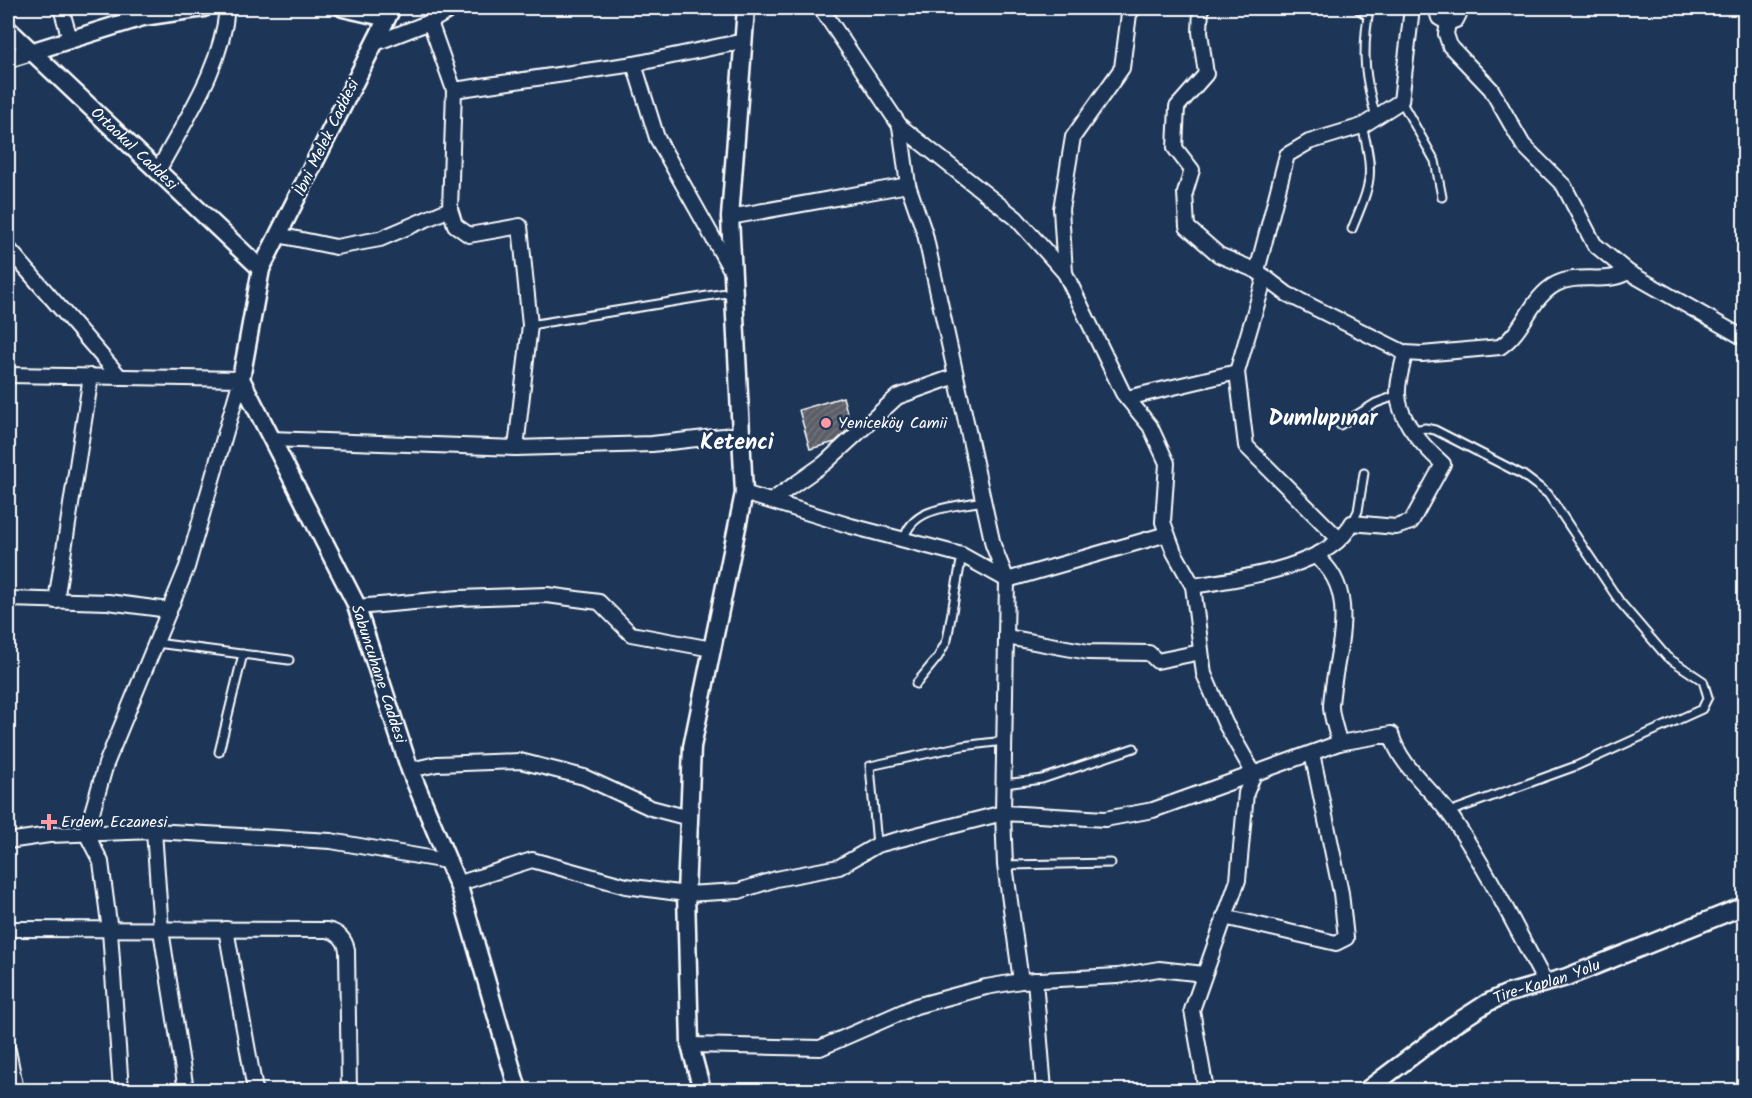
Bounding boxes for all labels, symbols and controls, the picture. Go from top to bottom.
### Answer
street label: İbni Melek Caddesi [288,74,367,201]
street label: Ortaokul Caddesi [85,101,185,197]
district label: Dumlupınar [1269,402,1378,437]
place label: Yeniceköy Camii [838,411,948,436]
marker: Yeniceköy Camii [819,416,833,430]
district label: Ketenci [700,426,775,461]
street label: Sabuncuhane Caddesi [344,601,413,748]
place label: Erdem Eczanesi [61,810,169,835]
marker: Erdem Eczanesi [42,815,56,829]
street label: Tire-Kaplan Yolu [1489,952,1604,1011]

